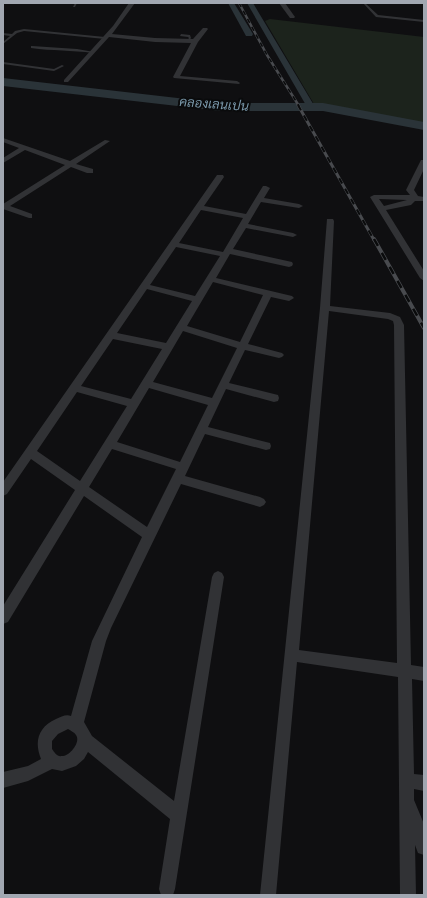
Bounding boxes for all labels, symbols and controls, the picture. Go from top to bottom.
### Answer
water label: คลองเลนเปน [179,93,250,115]

